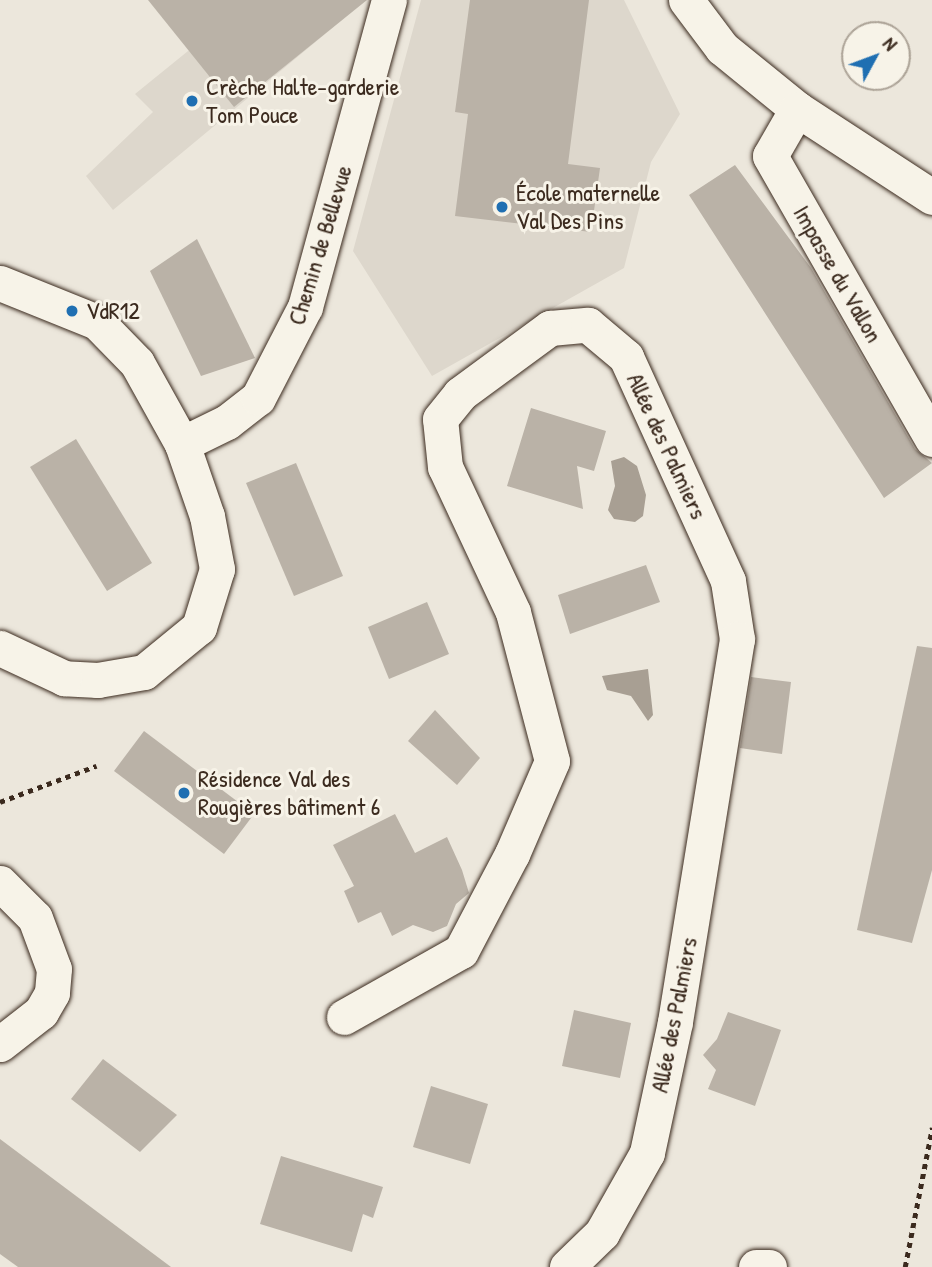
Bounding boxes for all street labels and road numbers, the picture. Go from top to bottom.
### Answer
street label: Chemin de Bellevue [282,162,358,328]
street label: Impasse du Vallon [787,200,889,348]
street label: Allée des Palmiers [621,369,713,523]
street label: Allée des Palmiers [645,935,703,1095]

